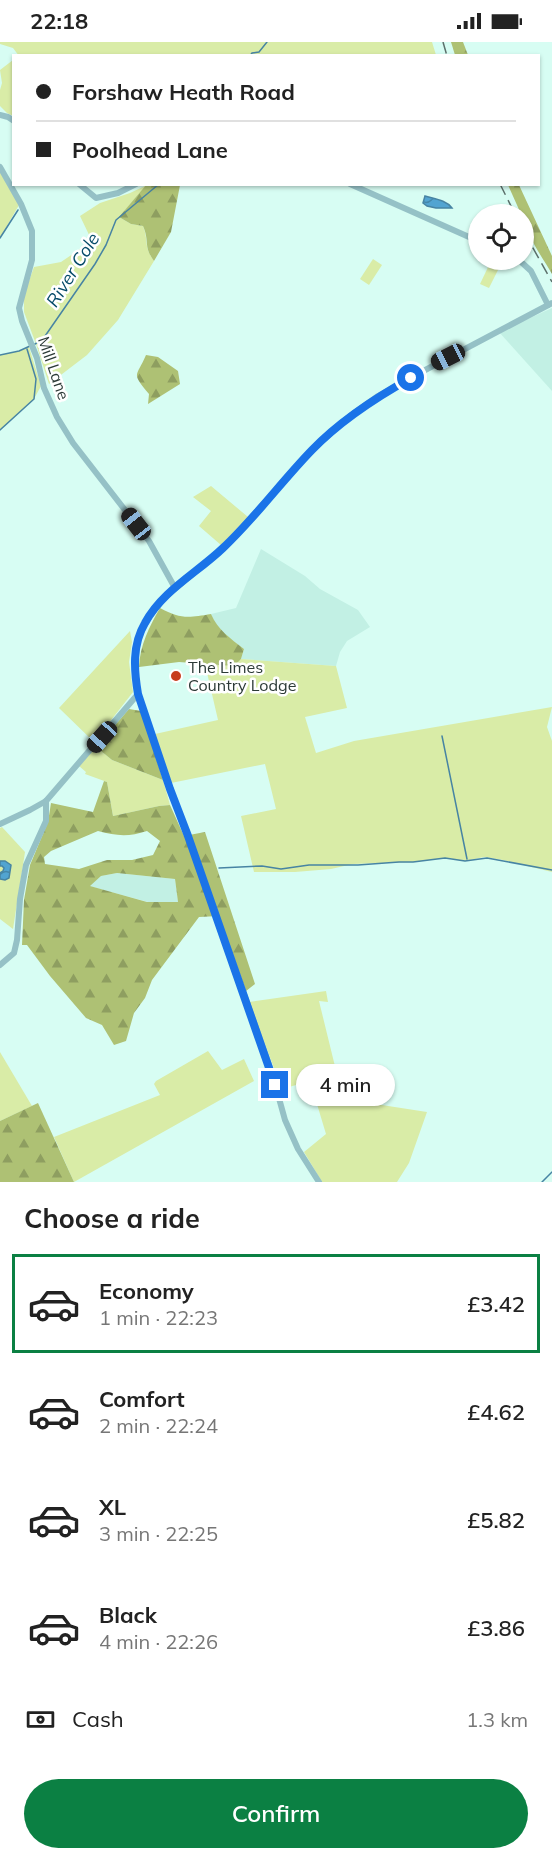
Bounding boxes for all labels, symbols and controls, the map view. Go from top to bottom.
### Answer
text: 22:18 [30,7,88,35]
text: Forshaw Heath Road [72,78,295,106]
text: Poolhead Lane [72,136,228,164]
map controls [468,204,534,270]
button: locate [468,204,534,270]
water label: River Cole [41,228,104,311]
street label: Mill Lane [34,334,74,402]
car [428,341,468,373]
route start [397,364,424,391]
car [118,504,154,544]
place label: The Limes Country Lodge [188,657,296,695]
marker: The Limes Country Lodge [169,669,183,683]
car [83,718,121,756]
callout: 4 min [296,1064,395,1106]
route end [261,1071,288,1098]
text: 4 min [320,1072,371,1097]
text: Choose a ride [24,1201,200,1235]
icon: car [27,1277,81,1331]
text: Economy [99,1277,194,1305]
text: £3.42 [467,1290,525,1318]
text: 1 min · 22:23 [99,1305,218,1330]
icon: car [27,1385,81,1439]
text: Comfort [99,1385,185,1413]
text: £4.62 [467,1398,525,1426]
text: 2 min · 22:24 [99,1413,218,1438]
icon: car [27,1493,81,1547]
text: XL [99,1493,126,1521]
text: £5.82 [467,1506,525,1534]
text: 3 min · 22:25 [99,1521,218,1546]
icon: car [27,1601,81,1655]
text: Black [99,1601,157,1629]
text: £3.86 [467,1614,525,1642]
text: 4 min · 22:26 [99,1629,218,1654]
icon: cash [24,1703,57,1736]
text: Cash [72,1705,124,1733]
text: 1.3 km [466,1707,528,1732]
button: Confirm [24,1779,528,1848]

